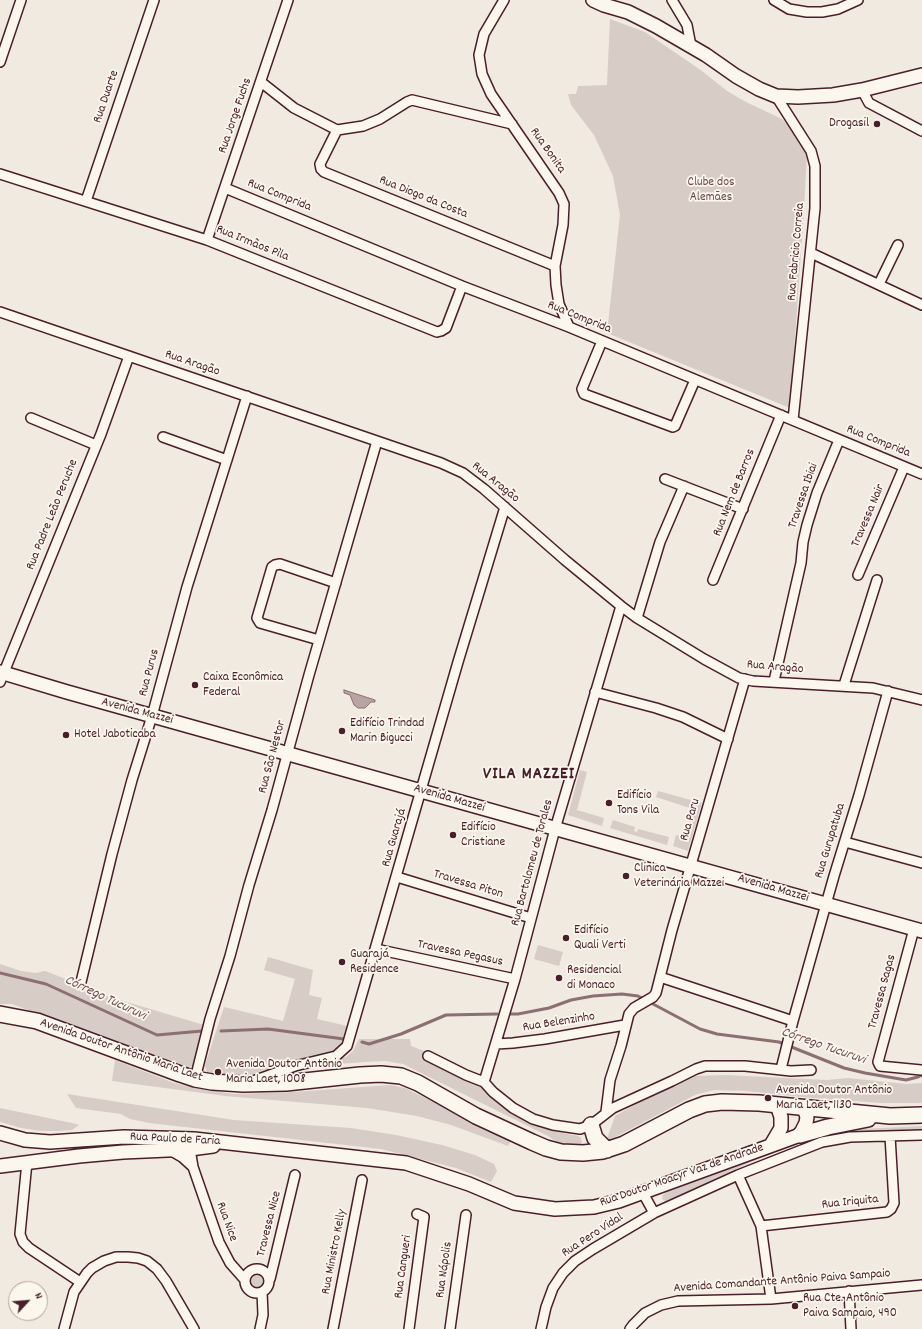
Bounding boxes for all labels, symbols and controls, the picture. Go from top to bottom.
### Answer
street label: Rua Duarte [91,69,123,125]
street label: Rua Jorge Fuchs [216,76,256,156]
place label: Drogasil [829,116,869,132]
marker: Drogasil [872,119,882,129]
street label: Rua Bonita [526,125,568,177]
street label: Rua Diogo da Costa [376,173,470,223]
park label: Clube dos Alemães [688,175,734,206]
street label: Rua Comprida [245,176,313,216]
street label: Rua Fabricio Correia [785,202,809,302]
street label: Rua Irmãos Pìla [213,222,291,266]
street label: Rua Comprida [545,298,613,338]
street label: Rua Aragão [163,347,221,381]
street label: Rua Comprida [844,422,912,462]
street label: Rua Nem de Barros [710,447,760,539]
street label: Rua Padre Leão Peruche [24,457,82,573]
street label: Rua Aragão [468,459,522,507]
street label: Travessa Ibiai [786,461,822,531]
street label: Travessa Nair [849,482,889,550]
street label: Rua Purus [136,648,164,698]
street label: Rua Aragão [746,658,804,678]
place label: Caixa Econômica Federal [203,670,283,701]
marker: Caixa Econômica Federal [190,680,200,690]
street label: Avenida Mazzei [99,695,175,729]
place label: Edifício Trindad Marin Bigucci [350,716,424,747]
street label: Rua São Nestor [256,719,290,795]
marker: Edifício Trindad Marin Bigucci [337,726,347,736]
place label: Hotel Jaboticaba [74,727,155,743]
marker: Hotel Jaboticaba [61,730,71,740]
district label: VILA MAZZEI [483,766,575,786]
street label: Avenida Mazzei [412,781,486,817]
place label: Edifício Tons Vila [617,788,659,819]
street label: Rua Paru [678,797,704,843]
street label: Rua Bartolomeu de Torales [509,798,557,928]
marker: Edifício Tons Vila [604,798,614,808]
street label: Rua Gurupatuba [812,802,850,880]
street label: Rua Guarajá [379,807,411,869]
place label: Edifício Cristiane [461,820,505,851]
marker: Edifício Cristiane [448,830,458,840]
place label: Clinica Veterinária Mazzei [634,861,724,892]
street label: Travessa Piton [431,867,505,903]
marker: Clinica Veterinária Mazzei [621,871,631,881]
street label: Avenida Mazzei [736,871,810,907]
place label: Edifício Quali Verti [574,923,626,954]
marker: Edifício Quali Verti [561,933,571,943]
street label: Travessa Pegasus [416,937,504,971]
place label: Guarajá Residence [350,947,399,978]
street label: Travessa Sagas [866,953,900,1031]
marker: Guarajá Residence [337,957,347,967]
place label: Residencial di Monaco [567,963,622,994]
water label: Córrego Tucuruvi [61,973,149,1025]
marker: Residencial di Monaco [554,973,564,983]
street label: Rua Belenzinho [522,1010,596,1036]
street label: Avenida Doutor Antônio Maria Laet [38,1016,204,1086]
water label: Córrego Tucuruvi [779,1025,867,1069]
place label: Avenida Doutor Antônio Maria Laet, 1008 [226,1057,342,1088]
marker: Avenida Doutor Antônio Maria Laet, 1008 [213,1067,223,1077]
place label: Avenida Doutor Antônio Maria Laet, 1130 [776,1083,892,1114]
marker: Avenida Doutor Antônio Maria Laet, 1130 [763,1093,773,1103]
street label: Rua Paulo de Faria [129,1130,221,1150]
street label: Rua Doutor Moacyr Vaz de Andrade [598,1141,766,1211]
street label: Travessa Nice [254,1190,286,1258]
street label: Rua Iriquita [821,1192,879,1214]
street label: Rua Nice [212,1200,240,1244]
street label: Rua Ministro Kelly [319,1208,351,1296]
street label: Rua Pero Vidal [559,1210,627,1262]
street label: Rua Cangueri [392,1234,416,1300]
street label: Rua Nápolis [433,1241,457,1299]
street label: Avenida Comandante Antônio Paiva Sampaio [673,1267,891,1297]
north arrow [8,1281,48,1321]
text: N [30,1290,46,1302]
place label: Rua Cte. Antônio Paiva Sampaio, 490 [803,1291,897,1322]
marker: Rua Cte. Antônio Paiva Sampaio, 490 [790,1301,800,1311]

